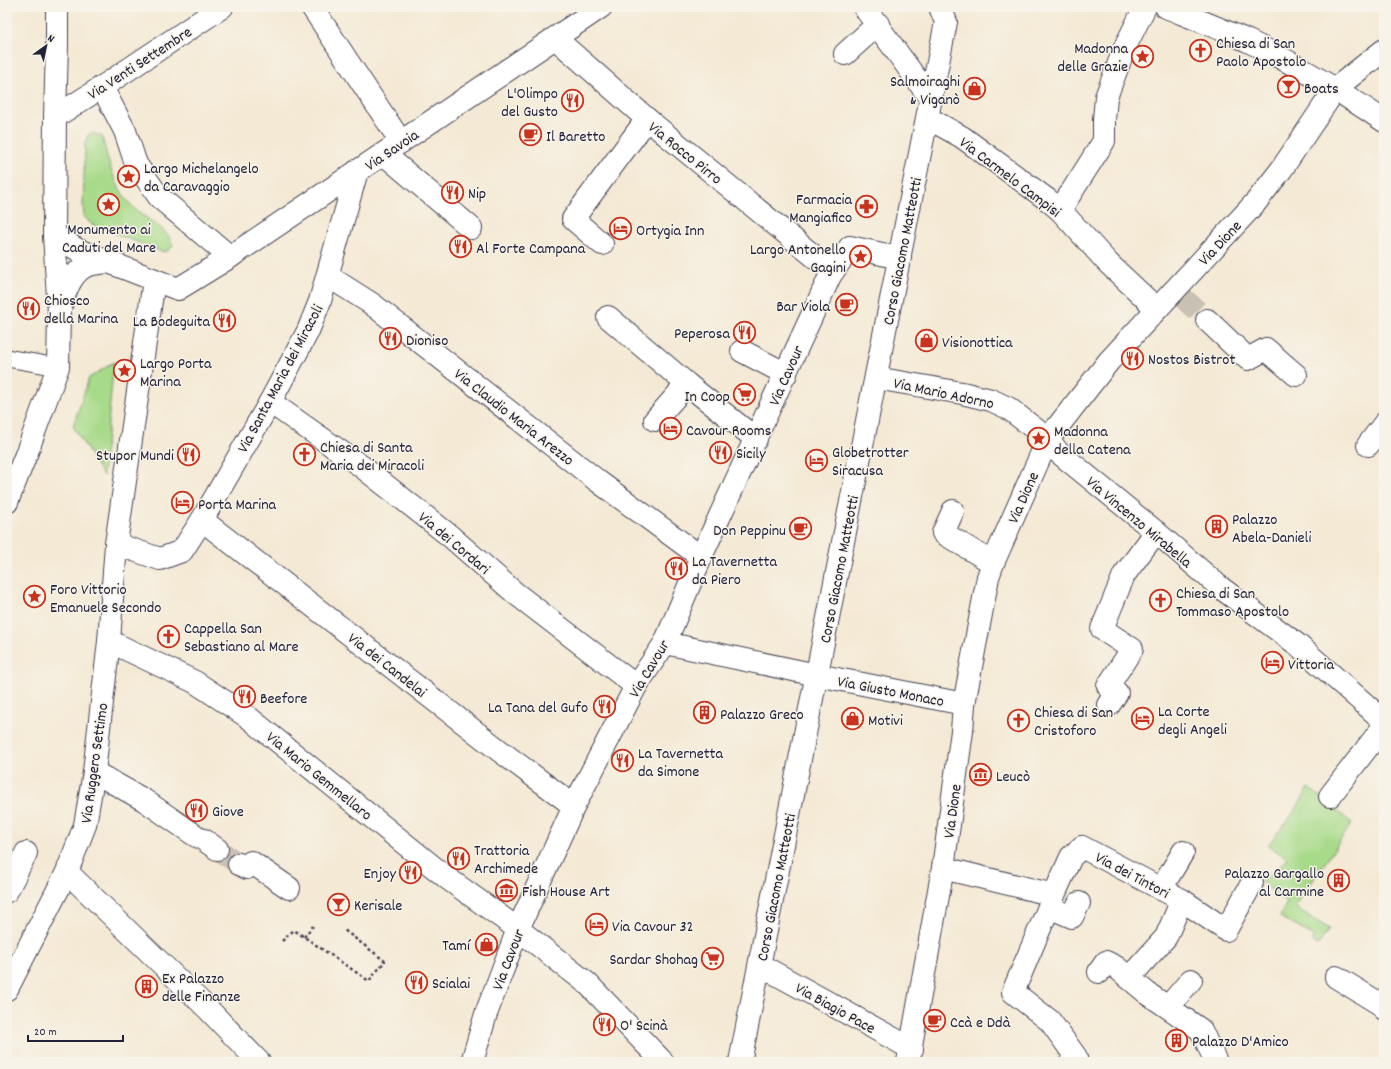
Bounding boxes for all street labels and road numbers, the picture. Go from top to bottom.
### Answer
street label: Via Venti Settembre [84,22,197,106]
street label: Via Rocco Pirro [642,117,726,191]
street label: Via Savoia [361,124,424,178]
street label: Via Carmelo Campisi [954,132,1065,224]
street label: Corso Giacomo Matteotti [878,176,929,327]
street label: Via Dione [1194,216,1248,271]
street label: Via Santa Maria dei Miracoli [232,301,330,457]
street label: Via Cavour [764,342,811,410]
street label: Via Claudio Maria Arezzo [448,364,578,472]
street label: Via Mario Adorno [891,373,996,416]
street label: Via Dione [1003,468,1046,528]
street label: Via Vincenzo Mirabella [1080,472,1197,575]
street label: Corso Giacomo Matteotti [815,494,866,645]
street label: Via dei Cordari [412,507,494,581]
street label: Via dei Candelai [342,628,431,704]
street label: Via Cavour [624,636,676,703]
street label: Via Giusto Monaco [835,671,946,714]
street label: Via Ruggero Settimo [76,702,115,825]
street label: Via Mario Gemmellaro [260,727,376,827]
street label: Via Dione [938,783,969,840]
street label: Corso Giacomo Matteotti [752,812,803,963]
street label: Via dei Tintori [1090,847,1173,906]
street label: Via Cavour [487,926,532,994]
street label: Via Biagio Pace [790,978,879,1041]

